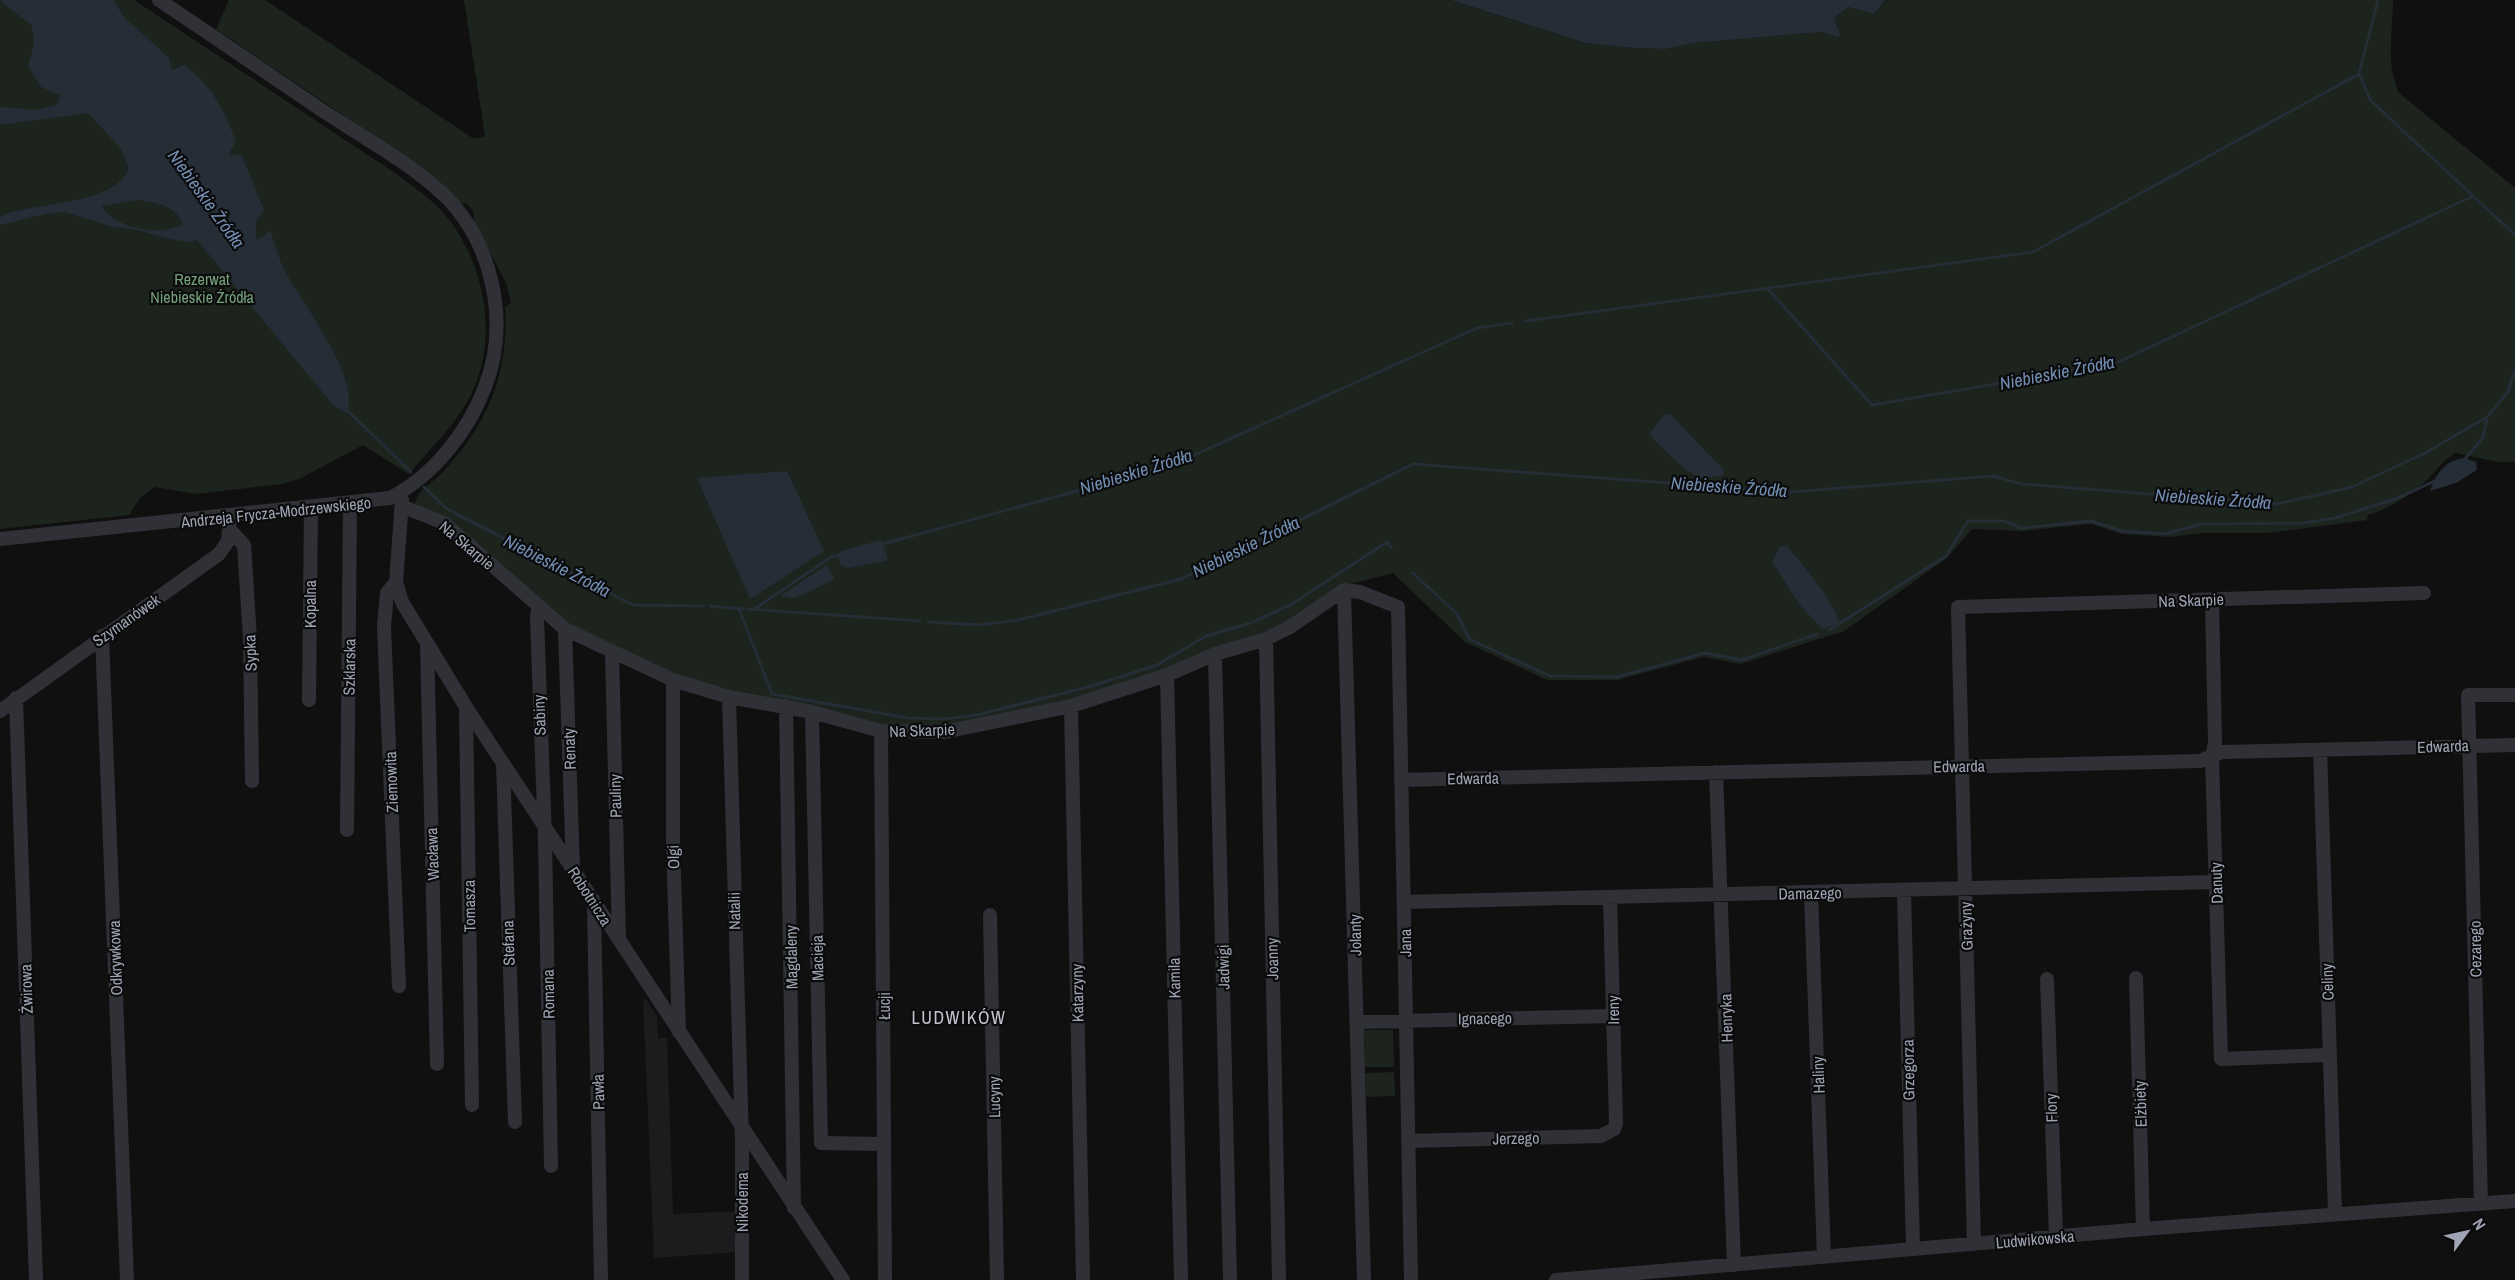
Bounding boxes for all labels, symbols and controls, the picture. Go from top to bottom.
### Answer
water label: Niebieskie Źródła [162,144,251,253]
park label: Rezerwat Niebieskie Źródła [150,268,254,308]
water label: Niebieskie Żródła [1997,349,2116,396]
water label: Niebieskie Żródła [1076,443,1195,501]
water label: Niebieskie Źródła [1670,470,1788,503]
water label: Niebieskie Źródła [2154,482,2272,515]
street label: Andrzeja Frycza-Modrzewskiego [179,491,372,533]
water label: Niebieskie Źródła [1188,510,1304,583]
street label: Na Skarpie [435,515,499,575]
water label: Niebieskie Źródła [500,528,615,603]
street label: Kopalna [299,579,321,628]
street label: Szymanówek [88,588,165,651]
street label: Na Skarpie [2158,588,2224,612]
street label: Sypka [238,634,262,672]
street label: Szklarska [338,638,361,696]
street label: Sabiny [527,694,551,736]
street label: Na Skarpie [889,718,955,742]
street label: Renaty [557,727,581,770]
street label: Edwarda [2417,734,2470,758]
street label: Ziemowita [379,750,403,813]
street label: Edwarda [1933,755,1986,777]
street label: Edwarda [1447,767,1500,789]
street label: Pauliny [604,773,626,818]
street label: Wacława [420,827,444,881]
street label: Olgi [662,845,684,869]
street label: Danuty [2204,861,2228,904]
street label: Robotnicza [563,862,618,930]
street label: Tomasza [458,879,480,932]
street label: Damazego [1778,881,1842,905]
street label: Natalii [723,892,745,930]
street label: Grażyny [1954,901,1978,951]
street label: Jolanty [1344,914,1366,956]
street label: Odkrywkowa [103,919,127,996]
street label: Stefana [496,919,520,966]
street label: Cezarego [2464,920,2486,978]
street label: Magdaleny [779,924,803,989]
street label: Jana [1394,928,1416,957]
street label: Macieja [806,934,828,981]
street label: Joanny [1261,937,1283,980]
street label: Jadwigi [1212,944,1234,990]
street label: Kamila [1163,957,1185,999]
street label: Żwirowa [14,963,38,1014]
street label: Katarzyny [1065,963,1089,1022]
street label: Celiny [2315,963,2339,1001]
street label: Romana [537,968,559,1019]
street label: Łucji [873,992,895,1020]
street label: Henryka [1714,993,1738,1043]
street label: Ireny [1602,995,1624,1025]
district label: LUDWIKÓW [912,1005,1006,1030]
street label: Ignacego [1458,1007,1512,1029]
street label: Grzegorza [1896,1038,1920,1101]
street label: Haliny [1806,1056,1830,1094]
street label: Pawła [587,1073,609,1110]
street label: Lucyny [983,1076,1005,1118]
street label: Elżbiety [2128,1080,2152,1128]
street label: Flory [2039,1093,2063,1123]
street label: Jerzego [1492,1127,1540,1149]
street label: Nikodema [731,1171,753,1232]
north arrow [2437,1202,2497,1262]
text: N [2468,1214,2491,1234]
street label: Ludwikowska [1995,1225,2076,1253]

